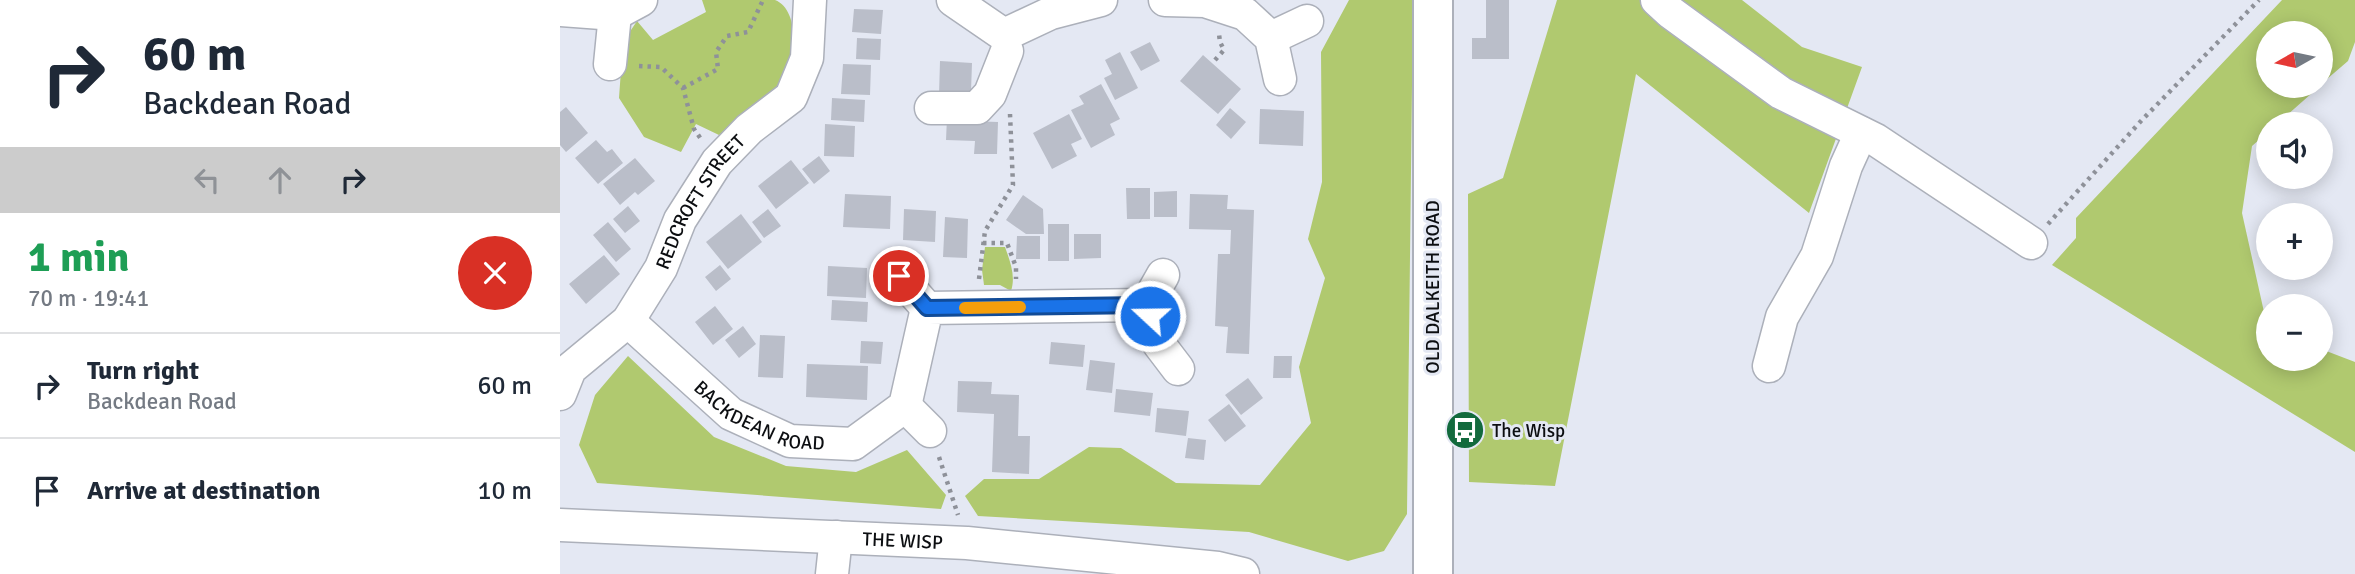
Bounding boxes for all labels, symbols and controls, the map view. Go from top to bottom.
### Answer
north arrow [2256,21,2333,98]
map controls [2256,21,2333,371]
text: 60 m [143,24,246,84]
icon: right [28,28,119,119]
text: Backdean Road [143,84,351,123]
button: sound [2256,112,2333,189]
street label: REDCROFT STREET [651,129,751,273]
icon: left [188,161,226,199]
icon: ahead [261,161,299,199]
icon: right [334,161,372,199]
street label: OLD DALKEITH ROAD [1421,200,1445,374]
button: + [2256,203,2333,280]
text: 1 min [28,232,129,283]
button: close [458,236,532,310]
pin [869,246,929,306]
icon: arrive [880,257,918,295]
position arrow [1113,279,1187,353]
text: 70 m · 19:41 [28,284,149,313]
button: − [2256,294,2333,371]
text: Turn right [87,355,199,387]
icon: right [28,367,66,405]
text: 60 m [477,370,532,402]
street label: BACKDEAN ROAD [689,376,825,456]
text: Backdean Road [87,387,237,416]
bus stop icon: The Wisp [1444,409,1486,451]
place label: The Wisp [1492,419,1565,443]
icon: arrive [28,472,66,510]
text: Arrive at destination [87,475,320,507]
text: 10 m [477,475,532,507]
street label: THE WISP [862,527,943,555]

